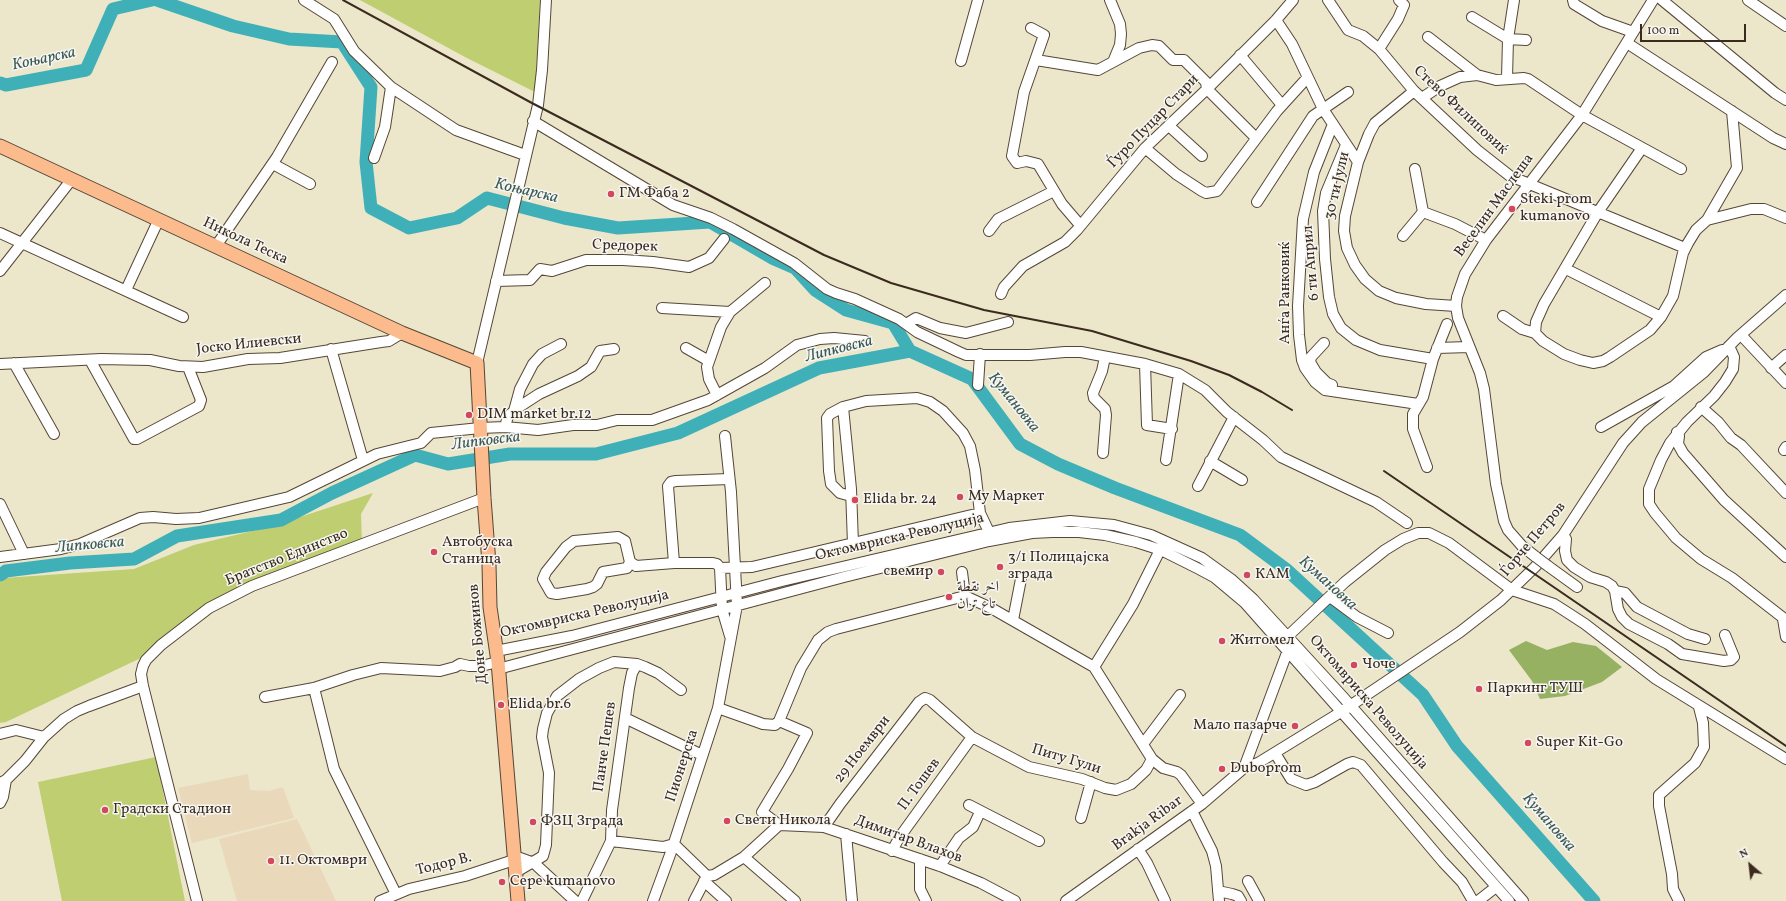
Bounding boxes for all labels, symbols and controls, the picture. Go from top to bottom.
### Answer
scale bar [1642,16,1748,42]
text: 100 m [1647,23,1679,39]
water label: Коњарска [10,44,78,76]
street label: Стево Филиповиќ [1409,63,1511,159]
street label: Ѓуро Пуцар Стари [1105,71,1203,173]
street label: 30 ти Јули [1321,150,1355,222]
street label: Веселин Маслеша [1452,151,1538,261]
water label: Коњарска [492,175,560,209]
place label: ГМ Фаба 2 [619,185,690,203]
marker: ГМ Фаба 2 [606,189,616,199]
place label: Steki prom kumanovo [1520,191,1592,226]
marker: Steki prom kumanovo [1507,204,1517,214]
street label: Никола Теска [200,214,290,270]
street label: 6 ти Април [1300,225,1324,301]
street label: Средорек [592,237,658,257]
street label: Анѓа Ранковиќ [1277,242,1295,344]
street label: Јоско Илиевски [196,331,302,359]
water label: Липковска [803,332,875,368]
water label: Кумановка [983,369,1043,437]
place label: DIM market br.12 [477,406,592,424]
marker: DIM market br.12 [464,410,474,420]
water label: Липковска [451,428,521,456]
place label: Му Маркет [968,488,1044,506]
place label: Elida br. 24 [863,491,937,509]
marker: Му Маркет [955,492,965,502]
marker: Elida br. 24 [850,495,860,505]
street label: Ѓорче Петров [1498,499,1570,581]
street label: Октомвриска Револуција [814,510,986,566]
street label: Братство Единство [223,525,351,591]
water label: Липковска [55,533,125,559]
place label: Автобуска Станица [442,534,513,569]
marker: Автобуска Станица [429,547,439,557]
place label: 3/1 Полицајска зграда [1008,549,1109,584]
water label: Кумановка [1294,553,1360,615]
marker: 3/1 Полицајска зграда [995,562,1005,572]
place label: свемир [884,563,933,581]
place label: КАМ [1255,566,1290,584]
marker: свемир [936,567,946,577]
marker: КАМ [1242,570,1252,580]
place label: اخر نقطة تاع تران [957,579,999,614]
street label: Доне Божинов [466,583,492,685]
street label: Октомвриска Револуција [499,587,671,643]
marker: اخر نقطة تاع تران [944,592,954,602]
place label: Житомел [1230,632,1294,650]
street label: Октомвриска Револуција [1305,632,1431,774]
marker: Житомел [1217,636,1227,646]
place label: Чоче [1362,656,1396,674]
marker: Чоче [1349,660,1359,670]
place label: Паркинг ТУШ [1487,680,1583,698]
marker: Паркинг ТУШ [1474,684,1484,694]
place label: Elida br.6 [509,696,571,714]
marker: Elida br.6 [496,700,506,710]
street label: Панче Пешев [591,701,621,793]
street label: 29 Ноември [831,713,895,787]
place label: Мало пазарче [1193,717,1287,735]
marker: Мало пазарче [1290,721,1300,731]
street label: Пионерска [663,727,703,805]
place label: Super Kit-Go [1536,734,1623,752]
marker: Super Kit-Go [1523,738,1533,748]
street label: Питу Гули [1029,741,1103,779]
street label: П. Тошев [895,755,945,815]
place label: Duboprom [1230,760,1302,778]
marker: Duboprom [1217,764,1227,774]
water label: Кумановка [1517,790,1579,856]
street label: Brakja Ribar [1109,792,1187,856]
place label: Градски Стадион [113,801,231,819]
marker: Градски Стадион [100,805,110,815]
place label: Свети Никола [735,812,831,830]
street label: Димитар Влахов [852,812,964,868]
place label: ФЗЦ Зграда [541,813,624,831]
marker: Свети Никола [722,816,732,826]
marker: ФЗЦ Зграда [528,817,538,827]
north arrow [1730,845,1770,885]
text: N [1737,845,1751,862]
street label: Тодор В. [414,849,474,881]
place label: 11. Октомври [279,852,367,870]
marker: 11. Октомври [266,856,276,866]
place label: Cepe kumanovo [510,873,616,891]
marker: Cepe kumanovo [497,877,507,887]

